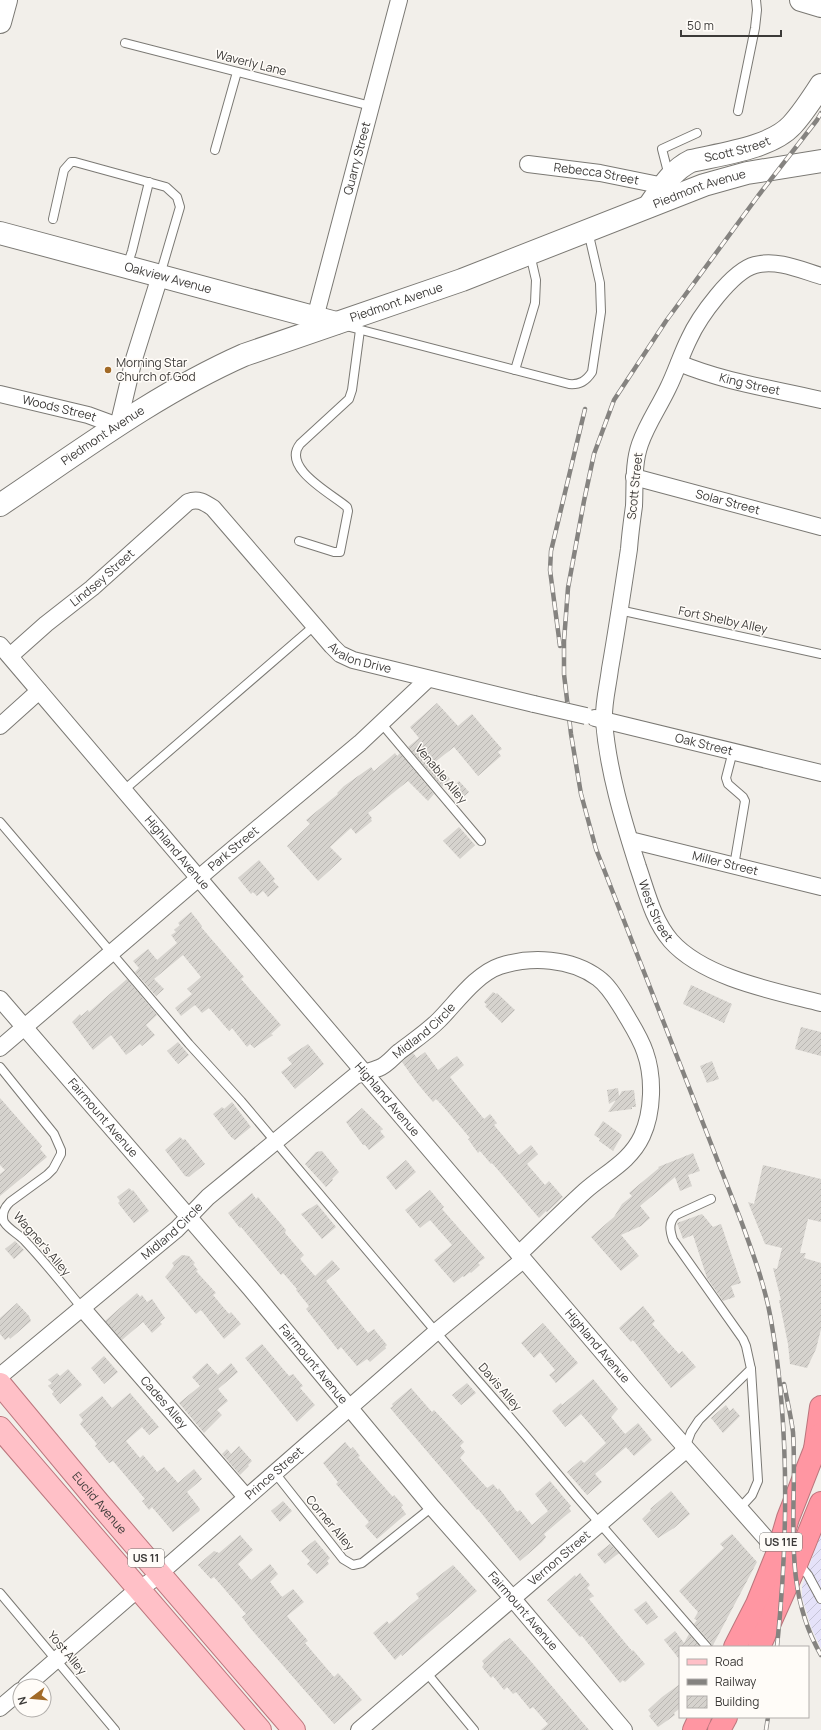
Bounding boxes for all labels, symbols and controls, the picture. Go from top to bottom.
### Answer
scale bar [681,12,781,38]
text: 50 m [687,17,714,34]
street label: Waverly Lane [214,45,288,80]
street label: Quarry Street [339,120,375,197]
street label: Scott Street [703,132,773,166]
street label: Rebecca Street [553,158,641,189]
street label: Piedmont Avenue [651,165,748,212]
street label: Oakview Avenue [123,258,214,297]
street label: Piedmont Avenue [348,278,445,326]
place label: Morning Star Church of God [116,354,196,385]
marker: Morning Star Church of God [103,365,113,375]
street label: King Street [718,368,782,399]
street label: Woods Street [21,391,99,425]
street label: Piedmont Avenue [57,401,148,469]
street label: Scott Street [623,451,647,520]
street label: Solar Street [694,485,762,518]
street label: Lindsey Street [66,545,138,610]
street label: Fort Shelby Alley [677,602,770,637]
street label: Avalon Drive [325,638,393,677]
street label: Oak Street [673,729,735,759]
street label: Venable Alley [411,740,472,808]
street label: Highland Avenue [141,812,214,893]
street label: Park Street [204,822,262,875]
street label: Miller Street [690,847,760,879]
street label: West Street [635,878,677,945]
street label: Midland Circle [389,999,459,1062]
street label: Highland Avenue [351,1058,424,1140]
street label: Fairmount Avenue [64,1074,142,1161]
street label: Midland Circle [137,1198,206,1263]
street label: Wagner's Alley [10,1208,75,1280]
street label: Highland Avenue [561,1305,634,1386]
street label: Fairmount Avenue [275,1320,352,1407]
street label: Davis Alley [475,1359,526,1415]
street label: Cades Alley [137,1372,192,1433]
street label: Prince Street [241,1443,307,1503]
street label: Euclid Avenue [68,1468,131,1538]
street label: Corner Alley [302,1491,359,1554]
street label: Vernon Street [524,1526,594,1589]
road number: US 11E [760,1533,802,1551]
road number: US 11 [128,1549,164,1567]
street label: Fairmount Avenue [484,1567,562,1654]
street label: Yost Alley [44,1627,91,1679]
legend [679,1646,809,1718]
text: Road [715,1653,743,1670]
text: Railway [715,1673,757,1690]
north arrow [12,1678,52,1718]
text: Building [715,1693,759,1710]
text: N [14,1695,30,1707]

